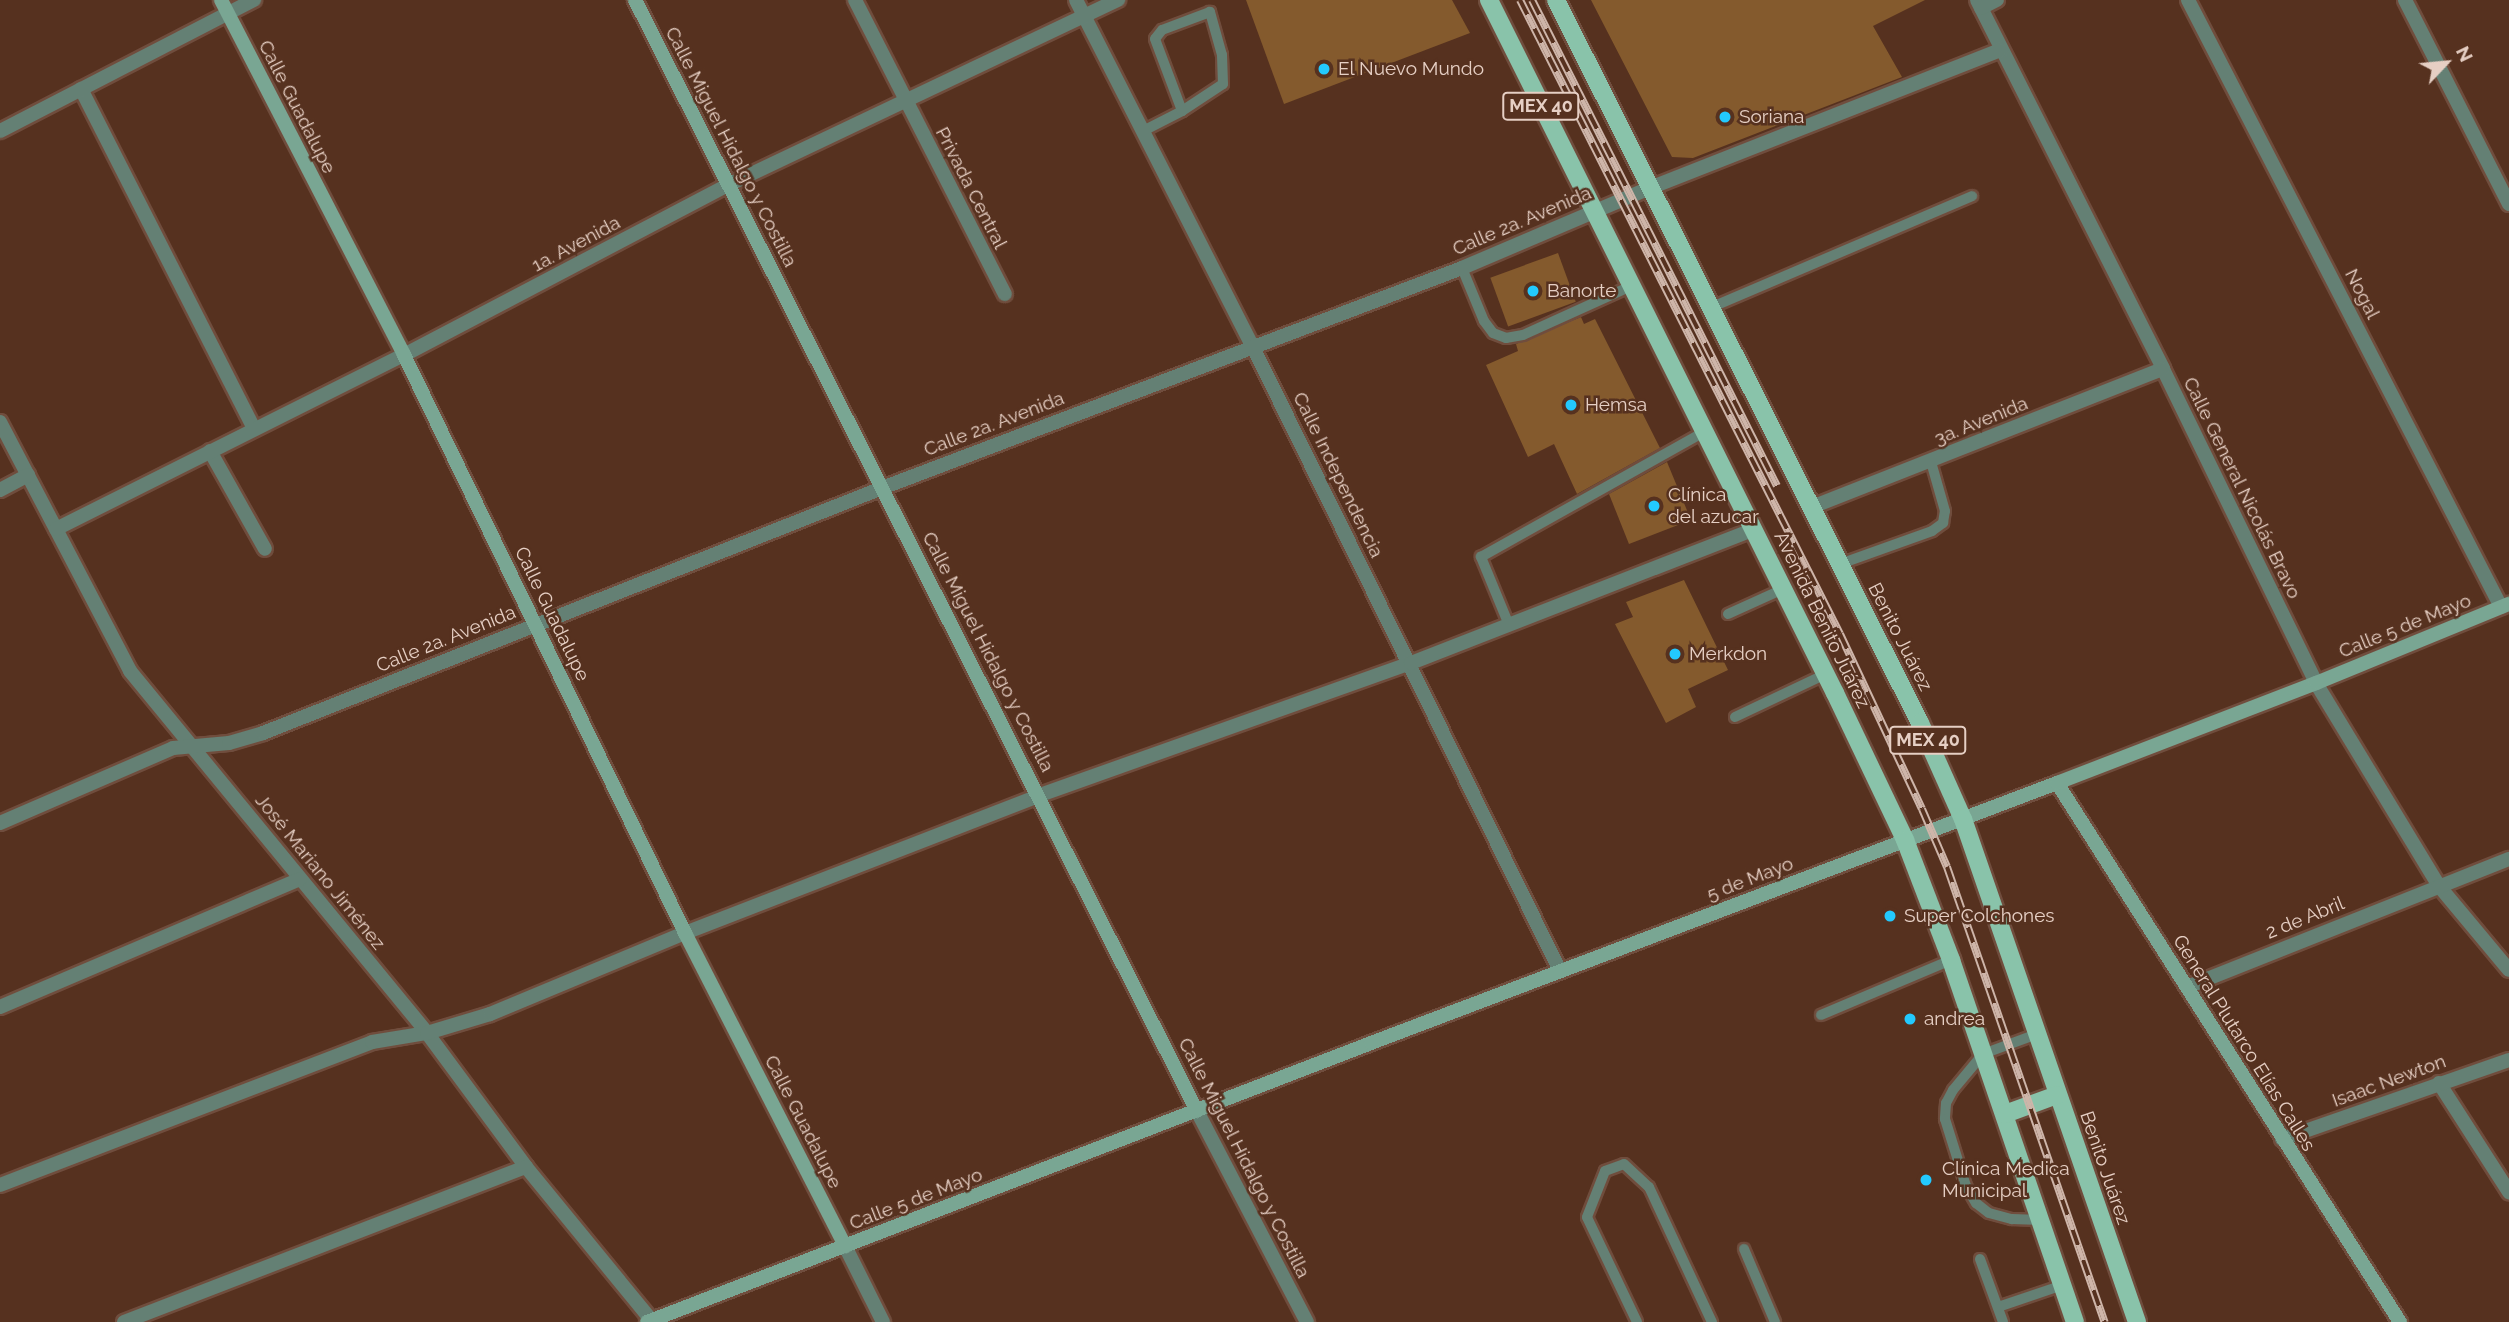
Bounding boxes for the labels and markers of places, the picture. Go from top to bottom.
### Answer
place label: El Nuevo Mundo [1338,58,1485,80]
marker: El Nuevo Mundo [1316,61,1332,77]
place label: Soriana [1739,106,1804,128]
marker: Soriana [1717,109,1733,125]
place label: Banorte [1547,280,1616,302]
marker: Banorte [1525,283,1541,299]
place label: Hemsa [1585,394,1647,416]
marker: Hemsa [1563,397,1579,413]
place label: Clínica del azucar [1668,484,1759,528]
marker: Clínica del azucar [1646,498,1662,514]
place label: Merkdon [1689,643,1767,665]
marker: Merkdon [1667,646,1683,662]
place label: Super Colchones [1904,905,2055,927]
marker: Super Colchones [1882,908,1898,924]
place label: andrea [1924,1008,1985,1030]
marker: andrea [1902,1011,1918,1027]
place label: Clínica Medica Municipal [1942,1158,2070,1202]
marker: Clínica Medica Municipal [1916,1170,1936,1190]

